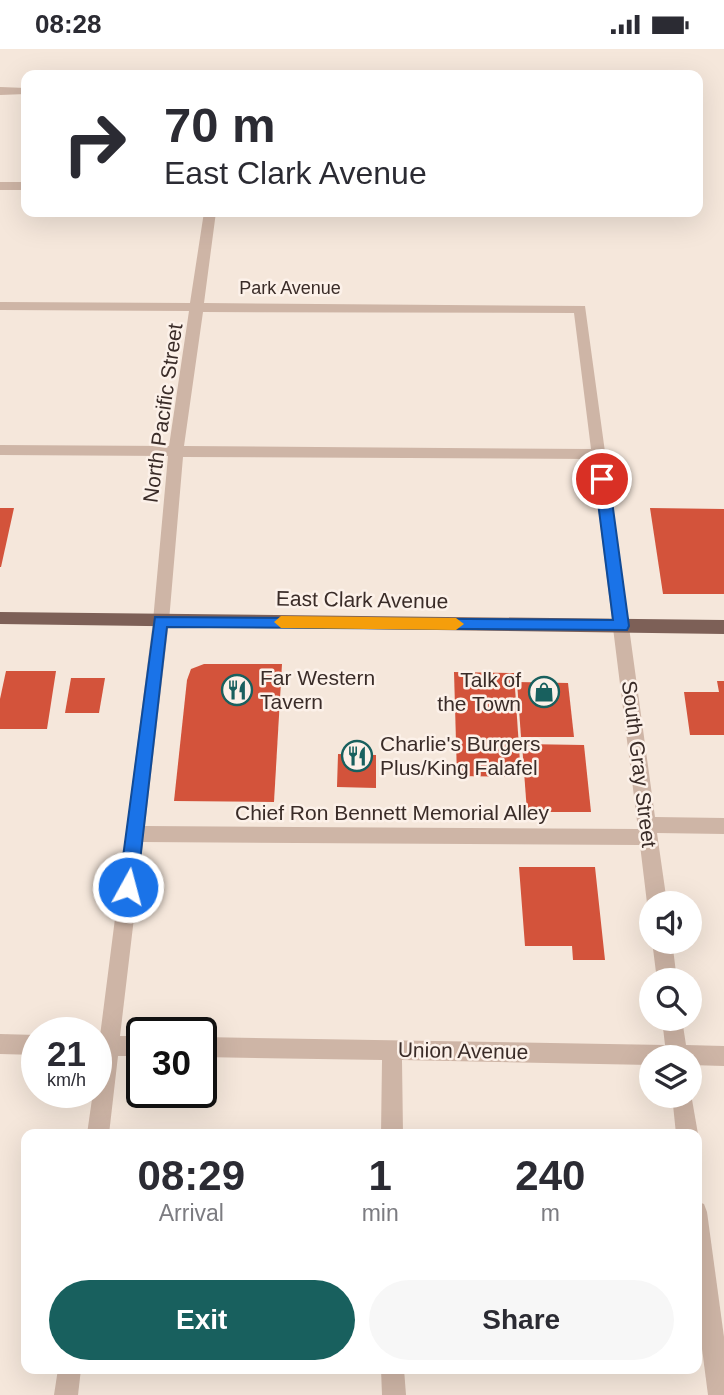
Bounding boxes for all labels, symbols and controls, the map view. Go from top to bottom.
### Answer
text: 08:28 [35,9,102,39]
icon: right [49,98,140,189]
text: 70 m [164,98,276,152]
text: East Clark Avenue [164,155,427,191]
street label: Park Avenue [239,278,341,298]
street label: North Pacific Street [139,322,187,504]
pin [572,449,632,509]
icon: arrive [583,460,621,498]
street label: East Clark Avenue [276,586,448,613]
place label: Far Western Tavern [260,666,375,713]
place label: Talk of the Town [437,668,521,715]
restaurant icon: Far Western Tavern [220,673,254,707]
shop icon: Talk of the Town [527,675,561,709]
street label: South Gray Street [618,679,661,849]
place label: Charlie's Burgers Plus/King Falafel [380,732,540,779]
restaurant icon: Charlie's Burgers Plus/King Falafel [340,739,374,773]
street label: Chief Ron Bennett Memorial Alley [235,801,549,824]
position arrow [91,850,165,924]
map controls [639,891,702,1108]
button: sound [639,891,702,954]
button: search [639,968,702,1031]
speed limit sign: 30 [126,1017,217,1108]
text: 21 [47,1034,86,1073]
street label: Union Avenue [398,1038,528,1063]
button: layers [639,1045,702,1108]
text: km/h [47,1070,86,1090]
text: 08:29 [138,1152,245,1199]
text: 1 [368,1152,392,1199]
text: 240 [515,1152,585,1199]
text: Arrival [159,1200,224,1226]
text: min [362,1200,399,1226]
text: m [541,1200,560,1226]
button: Exit [49,1280,355,1360]
button: Share [369,1280,674,1360]

